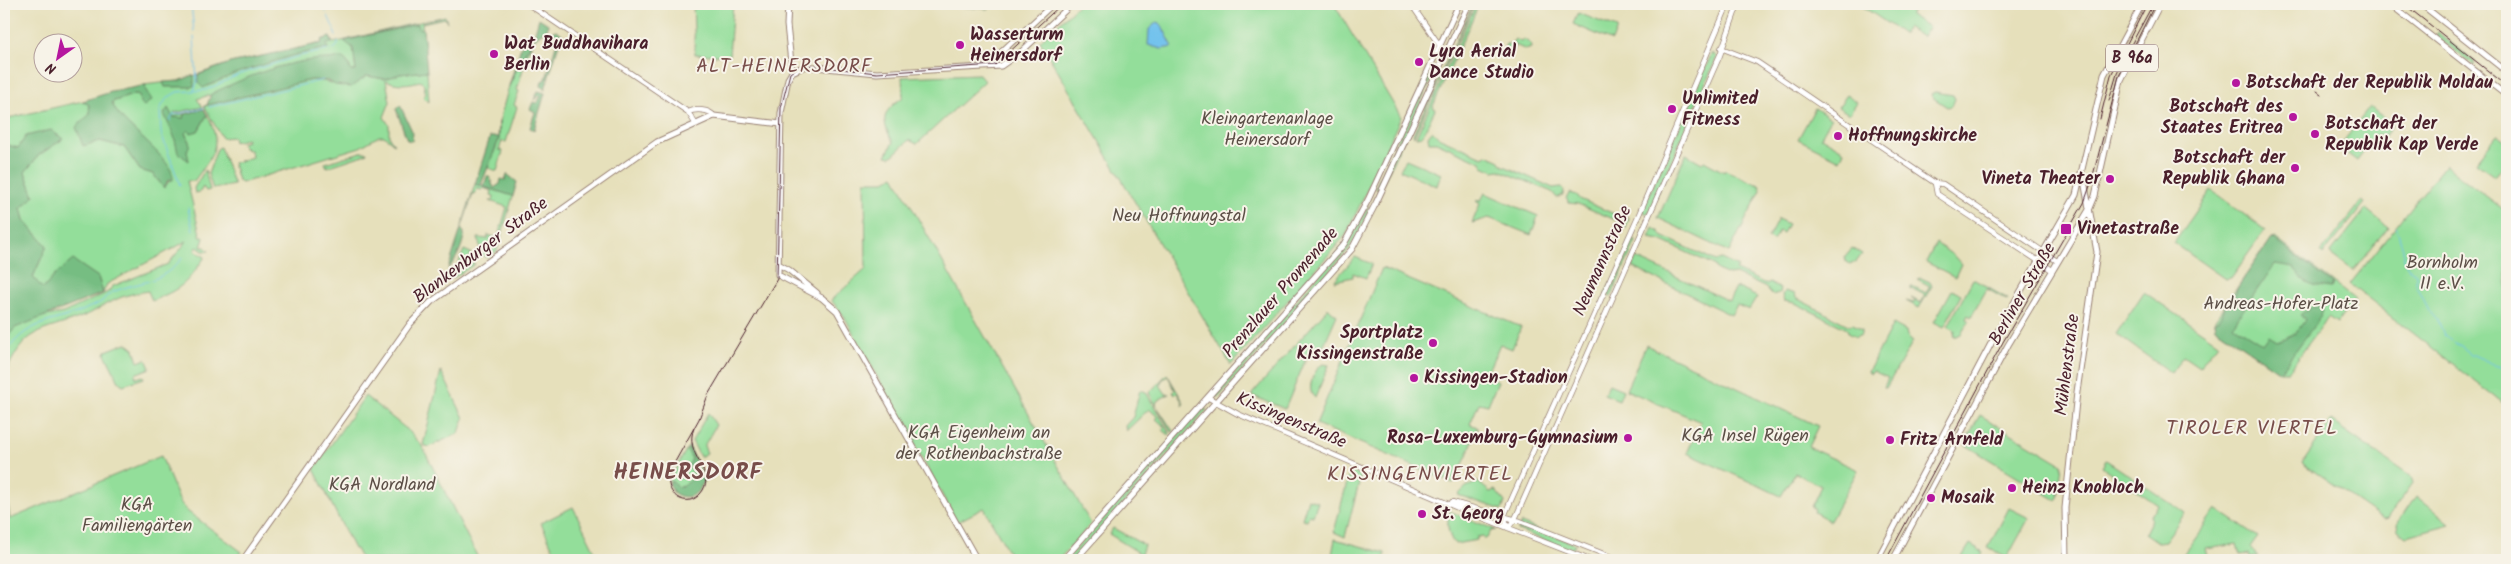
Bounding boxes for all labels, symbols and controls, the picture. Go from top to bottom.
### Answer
place label: Wasserturm Heinersdorf [970,21,1064,71]
place label: Wat Buddhavihara Berlin [504,30,648,80]
north arrow [32,32,82,82]
place label: Lyra Aerial Dance Studio [1429,38,1534,88]
marker: Wasserturm Heinersdorf [954,39,966,51]
road number: B 96a [2106,44,2158,72]
marker: Wat Buddhavihara Berlin [488,48,500,60]
district label: ALT-HEINERSDORF [696,52,873,82]
text: N [42,56,61,80]
marker: Lyra Aerial Dance Studio [1413,56,1425,68]
place label: Botschaft der Republik Moldau [2246,69,2493,98]
marker: Botschaft der Republik Moldau [2230,77,2242,89]
place label: Unlimited Fitness [1682,85,1758,135]
place label: Botschaft des Staates Eritrea [2161,93,2284,143]
marker: Unlimited Fitness [1666,103,1678,115]
park label: Kleingartenanlage Heinersdorf [1201,105,1333,155]
place label: Botschaft der Republik Kap Verde [2325,110,2479,160]
marker: Botschaft des Staates Eritrea [2287,111,2299,123]
place label: Hoffnungskirche [1848,122,1977,151]
marker: Botschaft der Republik Kap Verde [2309,128,2321,140]
marker: Hoffnungskirche [1832,130,1844,142]
place label: Botschaft der Republik Ghana [2162,144,2286,194]
marker: Botschaft der Republik Ghana [2289,162,2301,174]
place label: Vineta Theater [1981,165,2101,194]
marker: Vineta Theater [2104,173,2116,185]
street label: Blankenburger Straße [407,190,555,312]
street label: Neumannstraße [1566,201,1640,321]
park label: Neu Hoffnungstal [1112,202,1246,231]
place label: Vinetastraße [2077,215,2179,244]
street label: Prenzlauer Promenade [1216,221,1346,365]
marker: Vinetastraße [2059,222,2073,236]
street label: Berliner Straße [1982,237,2064,351]
park label: Bornholm II e.V. [2406,249,2478,299]
park label: Andreas-Hofer-Platz [2204,290,2358,319]
street label: Mühlenstraße [2047,312,2089,418]
place label: Sportplatz Kissingenstraße [1297,319,1423,369]
marker: Sportplatz Kissingenstraße [1427,337,1439,349]
place label: Kissingen-Stadion [1424,364,1568,393]
marker: Kissingen-Stadion [1408,372,1420,384]
street label: Kissingenstraße [1231,385,1351,457]
district label: TIROLER VIERTEL [2166,413,2338,445]
park label: KGA Eigenheim an der Rothenbachstraße [896,419,1062,469]
park label: KGA Insel Rügen [1681,422,1809,451]
place label: Rosa-Luxemburg-Gymnasium [1387,424,1618,453]
place label: Fritz Arnfeld [1900,426,2004,455]
marker: Rosa-Luxemburg-Gymnasium [1622,432,1634,444]
marker: Fritz Arnfeld [1884,434,1896,446]
district label: HEINERSDORF [613,456,764,491]
district label: KISSINGENVIERTEL [1327,459,1513,491]
park label: KGA Nordland [329,471,436,500]
place label: Heinz Knobloch [2022,474,2144,503]
marker: Heinz Knobloch [2006,482,2018,494]
place label: Mosaik [1941,484,1995,513]
park label: KGA Familiengärten [82,491,192,541]
marker: Mosaik [1925,492,1937,504]
place label: St. Georg [1432,500,1504,529]
marker: St. Georg [1416,508,1428,520]

